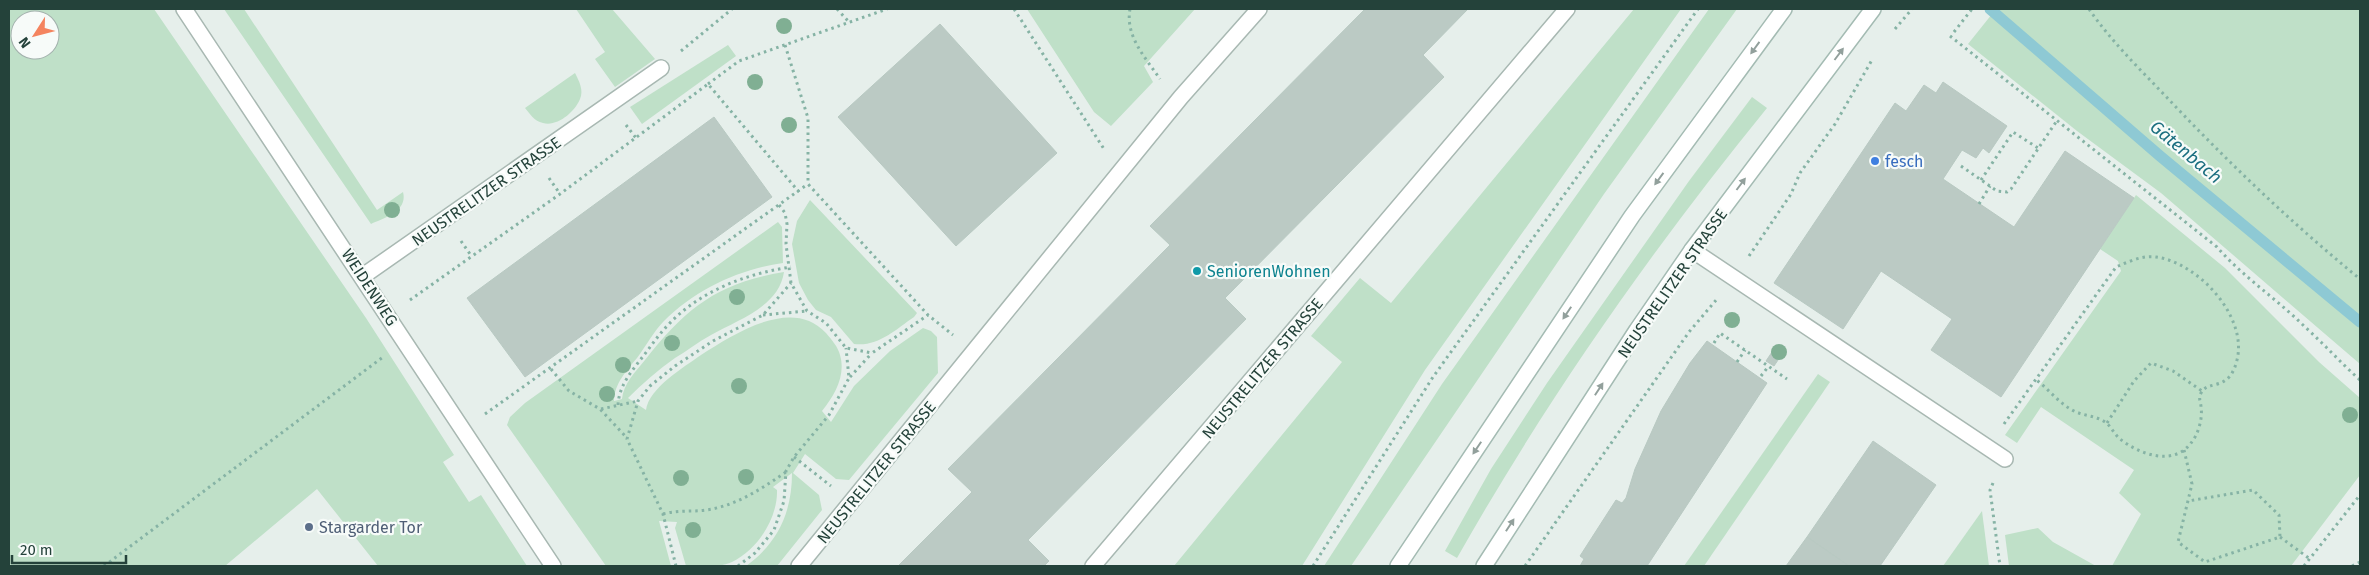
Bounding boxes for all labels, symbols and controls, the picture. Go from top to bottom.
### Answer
north arrow [10,10,60,60]
text: N [15,34,34,51]
one-way arrow [1750,41,1761,54]
one-way arrow [1834,47,1844,61]
water label: Gätenbach [2146,116,2226,188]
street label: NEUSTRELITZER STRASSE [408,133,564,250]
place label: fesch [1885,152,1923,171]
marker: fesch [1869,155,1881,167]
one-way arrow [1654,172,1664,186]
one-way arrow [1736,178,1747,191]
street label: NEUSTRELITZER STRASSE [1614,205,1731,361]
street label: WEIDENWEG [338,245,402,329]
place label: SeniorenWohnen [1207,262,1331,281]
marker: SeniorenWohnen [1191,265,1203,277]
street label: NEUSTRELITZER STRASSE [1198,294,1327,442]
one-way arrow [1562,306,1572,319]
one-way arrow [1594,382,1603,396]
street label: NEUSTRELITZER STRASSE [813,397,940,547]
one-way arrow [1472,441,1482,455]
place label: Stargarder Tor [319,518,423,537]
one-way arrow [1505,519,1515,532]
marker: Stargarder Tor [303,521,315,533]
scale bar [12,532,126,564]
text: 20 m [20,541,53,559]

